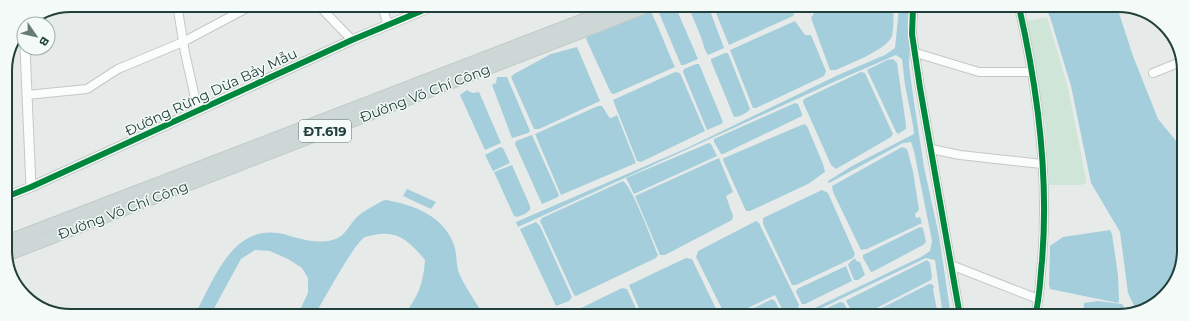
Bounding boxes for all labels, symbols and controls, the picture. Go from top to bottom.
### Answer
north arrow [16,16,56,56]
text: B [36,34,52,49]
street label: Đường Rừng Dừa Bảy Mẫu [122,44,300,140]
street label: Đường Võ Chí Công [357,60,493,126]
road number: ĐT.619 [299,120,351,142]
street label: Đường Võ Chí Công [55,177,191,243]

